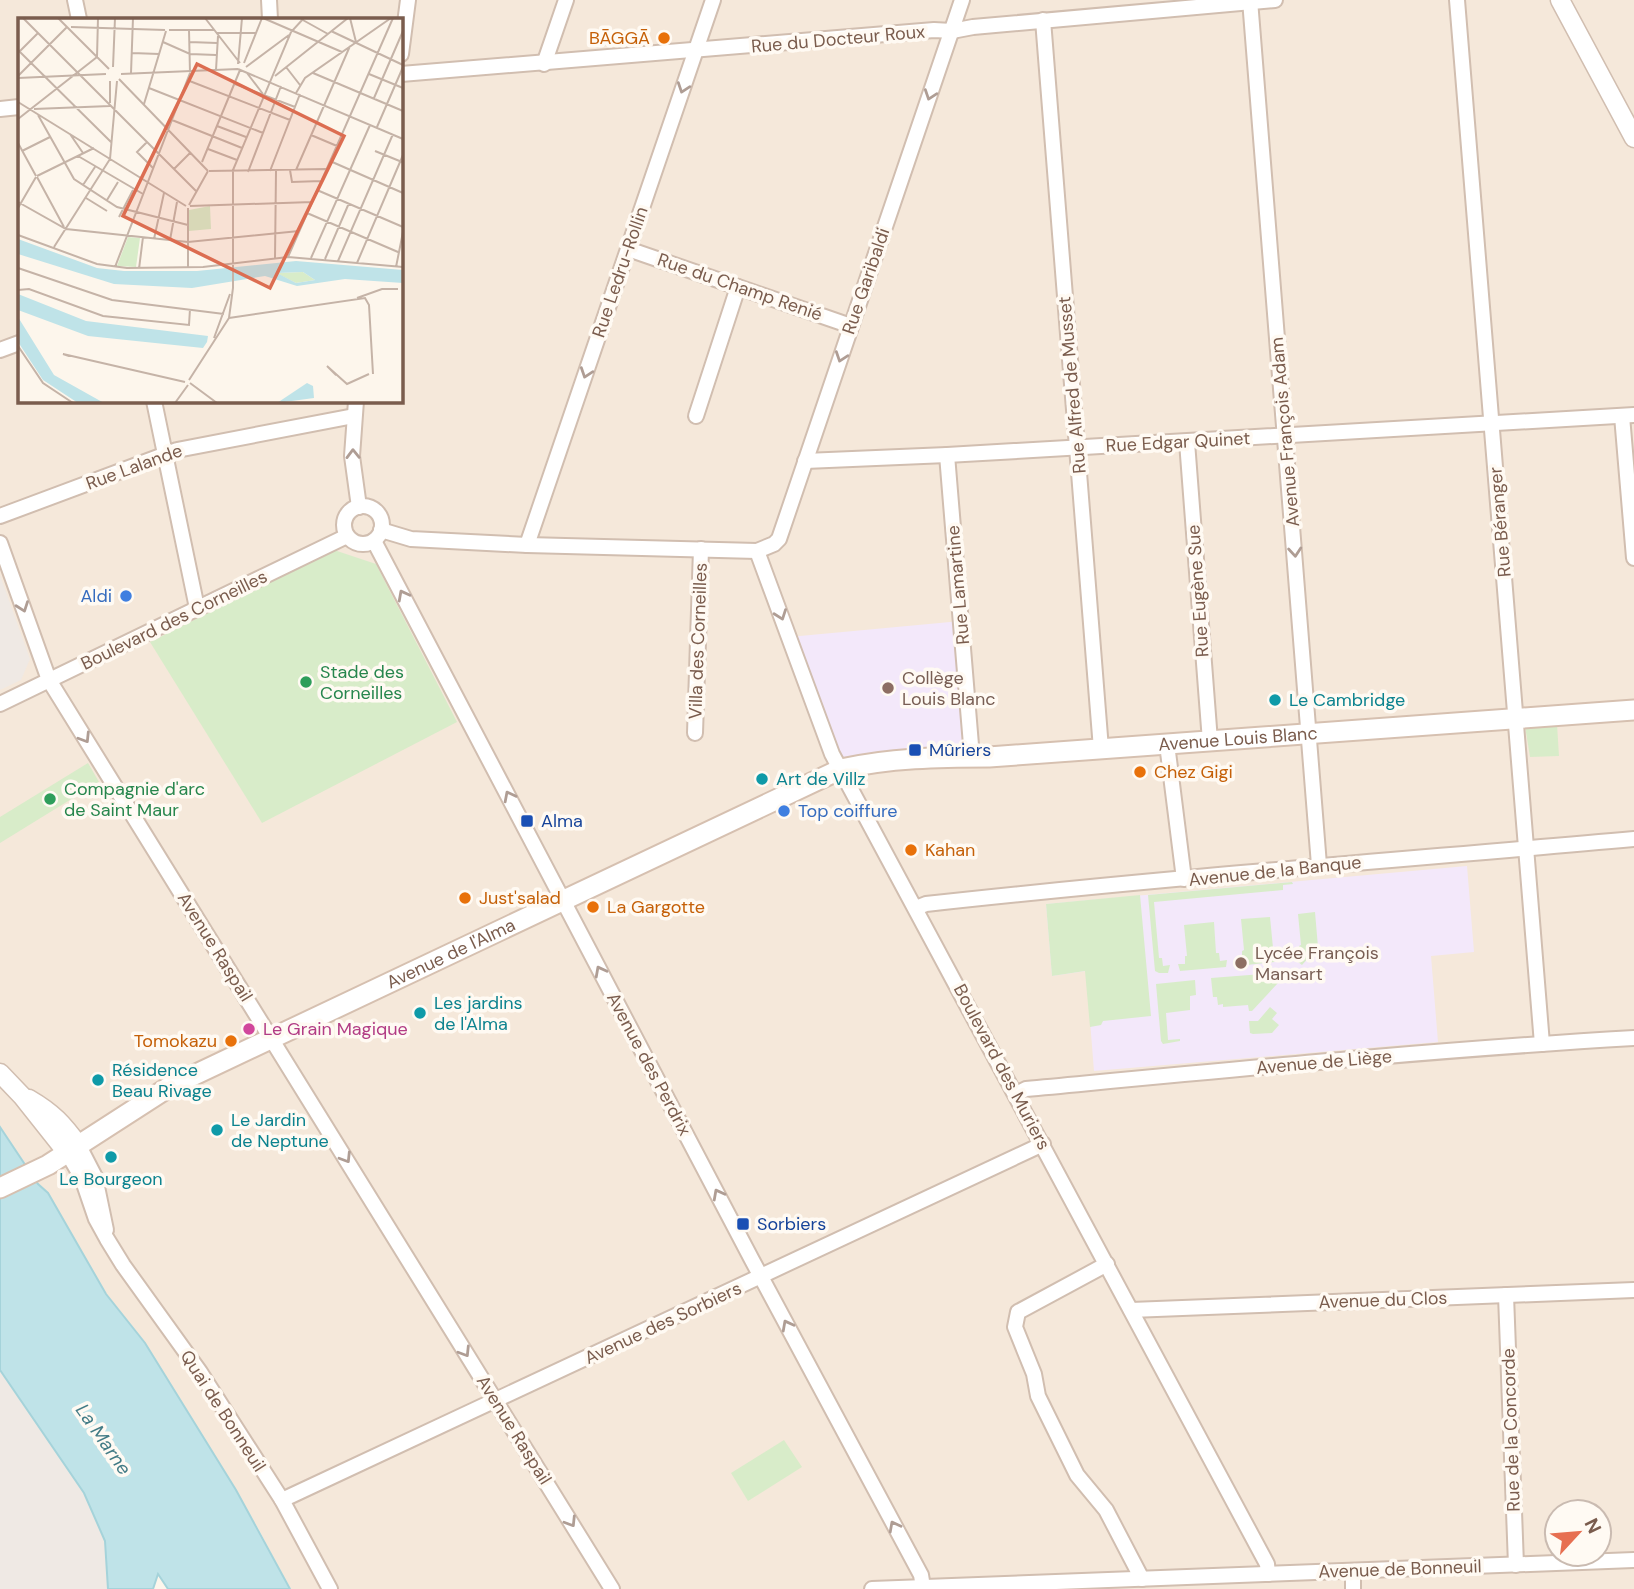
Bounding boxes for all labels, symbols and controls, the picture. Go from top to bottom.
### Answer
inset map [18,18,402,402]
street label: Rue du Docteur Roux [750,19,926,59]
place label: BĀGGĀ [589,26,650,50]
marker: BĀGGĀ [656,30,672,46]
one-way arrow [677,81,691,93]
one-way arrow [924,89,938,101]
street label: Rue Ledru-Rollin [586,203,654,341]
street label: Rue Garibaldi [837,225,895,337]
street label: Rue du Champ Renié [654,248,826,326]
street label: Rue Alfred de Musset [1052,296,1092,474]
street label: Avenue François Adam [1265,336,1305,528]
one-way arrow [834,350,849,362]
one-way arrow [580,366,594,378]
street label: Rue Edgar Quinet [1105,426,1251,458]
street label: Rue Lalande [82,438,186,496]
one-way arrow [345,448,361,459]
street label: Rue Béranger [1483,466,1517,578]
street label: Rue Lamartine [941,524,975,646]
street label: Rue Eugène Sue [1181,524,1215,658]
one-way arrow [1287,547,1302,558]
street label: Villa des Corneilles [683,562,713,720]
street label: Boulevard des Corneilles [77,564,271,676]
place label: Aldi [80,584,112,608]
marker: Aldi [118,588,134,604]
one-way arrow [398,589,411,602]
one-way arrow [15,601,29,613]
one-way arrow [773,608,787,620]
place label: Stade des Corneilles [320,660,404,705]
place label: Collège Louis Blanc [902,666,996,711]
marker: Stade des Corneilles [298,674,314,690]
marker: Collège Louis Blanc [880,680,896,696]
place label: Le Cambridge [1289,688,1405,712]
marker: Le Cambridge [1267,692,1283,708]
street label: Avenue Louis Blanc [1157,721,1318,757]
one-way arrow [77,731,90,744]
place label: Mûriers [929,738,991,762]
marker: Mûriers [907,742,923,758]
place label: Chez Gigi [1154,760,1233,784]
marker: Chez Gigi [1132,764,1148,780]
place label: Art de Villz [776,767,865,791]
marker: Art de Villz [754,771,770,787]
place label: Compagnie d'arc de Saint Maur [64,777,205,822]
marker: Compagnie d'arc de Saint Maur [42,791,58,807]
one-way arrow [504,791,517,803]
place label: Top coiffure [798,799,898,823]
marker: Top coiffure [776,803,792,819]
place label: Alma [541,809,583,833]
marker: Alma [519,813,535,829]
place label: Kahan [925,838,975,862]
marker: Kahan [903,842,919,858]
street label: Avenue de la Banque [1187,850,1363,892]
place label: Just'salad [479,886,561,910]
street label: Avenue Raspail [172,888,258,1006]
marker: Just'salad [457,890,473,906]
place label: La Gargotte [607,895,705,919]
marker: La Gargotte [585,899,601,915]
street label: Avenue de l'Alma [382,913,519,994]
place label: Lycée François Mansart [1255,941,1379,986]
marker: Lycée François Mansart [1233,955,1249,971]
one-way arrow [595,966,609,978]
street label: Boulevard des Muriers [948,980,1056,1154]
street label: Avenue des Perdrix [601,988,697,1140]
place label: Les jardins de l'Alma [434,991,523,1036]
marker: Les jardins de l'Alma [412,1005,428,1021]
place label: Le Grain Magique [263,1017,408,1041]
marker: Le Grain Magique [241,1021,257,1037]
place label: Tomokazu [134,1029,217,1053]
marker: Tomokazu [223,1033,239,1049]
street label: Avenue de Liège [1255,1044,1393,1080]
place label: Résidence Beau Rivage [112,1058,212,1103]
marker: Résidence Beau Rivage [90,1072,106,1088]
place label: Le Jardin de Neptune [231,1108,329,1153]
marker: Le Jardin de Neptune [209,1122,225,1138]
marker: Le Bourgeon [103,1149,119,1165]
one-way arrow [338,1151,351,1164]
place label: Le Bourgeon [59,1167,163,1191]
one-way arrow [712,1189,726,1201]
place label: Sorbiers [757,1212,826,1236]
marker: Sorbiers [735,1216,751,1232]
street label: Avenue des Sorbiers [581,1276,745,1370]
street label: Avenue du Clos [1318,1286,1448,1314]
one-way arrow [781,1320,795,1332]
one-way arrow [457,1344,470,1357]
street label: Quai de Bonneuil [175,1346,271,1476]
street label: Rue de la Concorde [1496,1348,1526,1512]
street label: Avenue Raspail [471,1371,557,1489]
water label: La Marne [70,1399,137,1480]
north arrow [1543,1498,1613,1568]
one-way arrow [562,1514,575,1527]
text: N [1579,1514,1607,1537]
one-way arrow [889,1520,903,1533]
street label: Avenue de Bonneuil [1318,1554,1482,1584]

